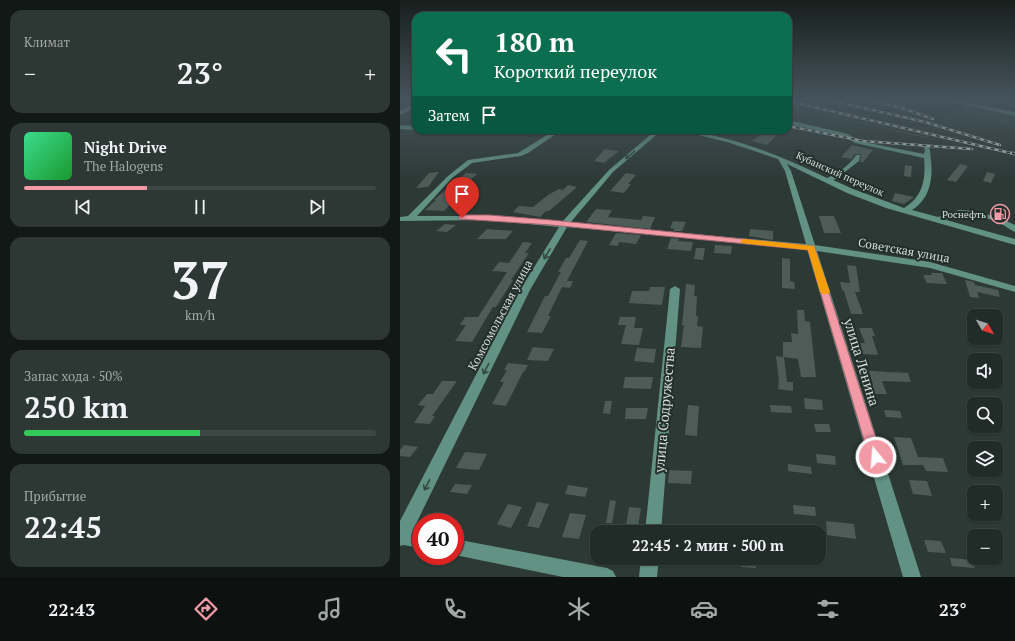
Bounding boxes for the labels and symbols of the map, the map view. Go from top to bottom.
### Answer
street label: Кубанский переулок [794,149,887,200]
one-way arrow [624,151,635,160]
pin [445,177,479,218]
fuel station icon: Роснефть [989,203,1011,225]
place label: Роснефть [942,208,986,221]
street label: Советская улица [857,235,951,265]
one-way arrow [542,248,550,260]
street label: Комсомольская улица [465,257,535,373]
north arrow [967,309,1003,345]
street label: улица Ленина [839,315,884,408]
street label: улица Содружества [649,347,679,474]
one-way arrow [481,363,489,375]
position arrow [855,436,897,478]
one-way arrow [423,479,430,491]
speed limit sign: 40 [412,513,464,565]

